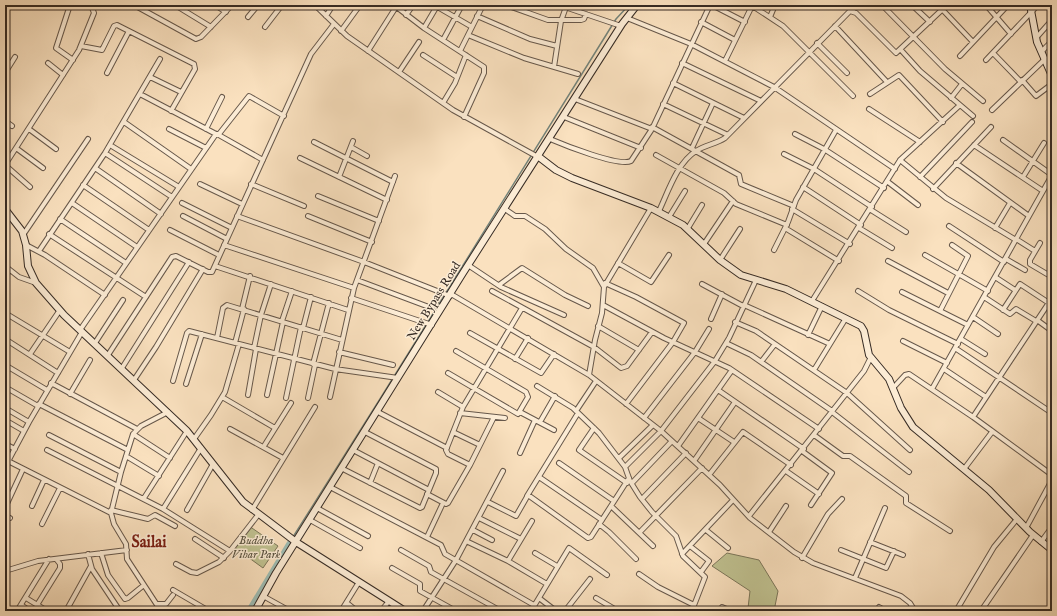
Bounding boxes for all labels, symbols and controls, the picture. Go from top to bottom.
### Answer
street label: New Bypass Road [404,258,465,344]
district label: Sailai [132,533,167,553]
park label: Buddha Vihar Park [232,533,281,562]

